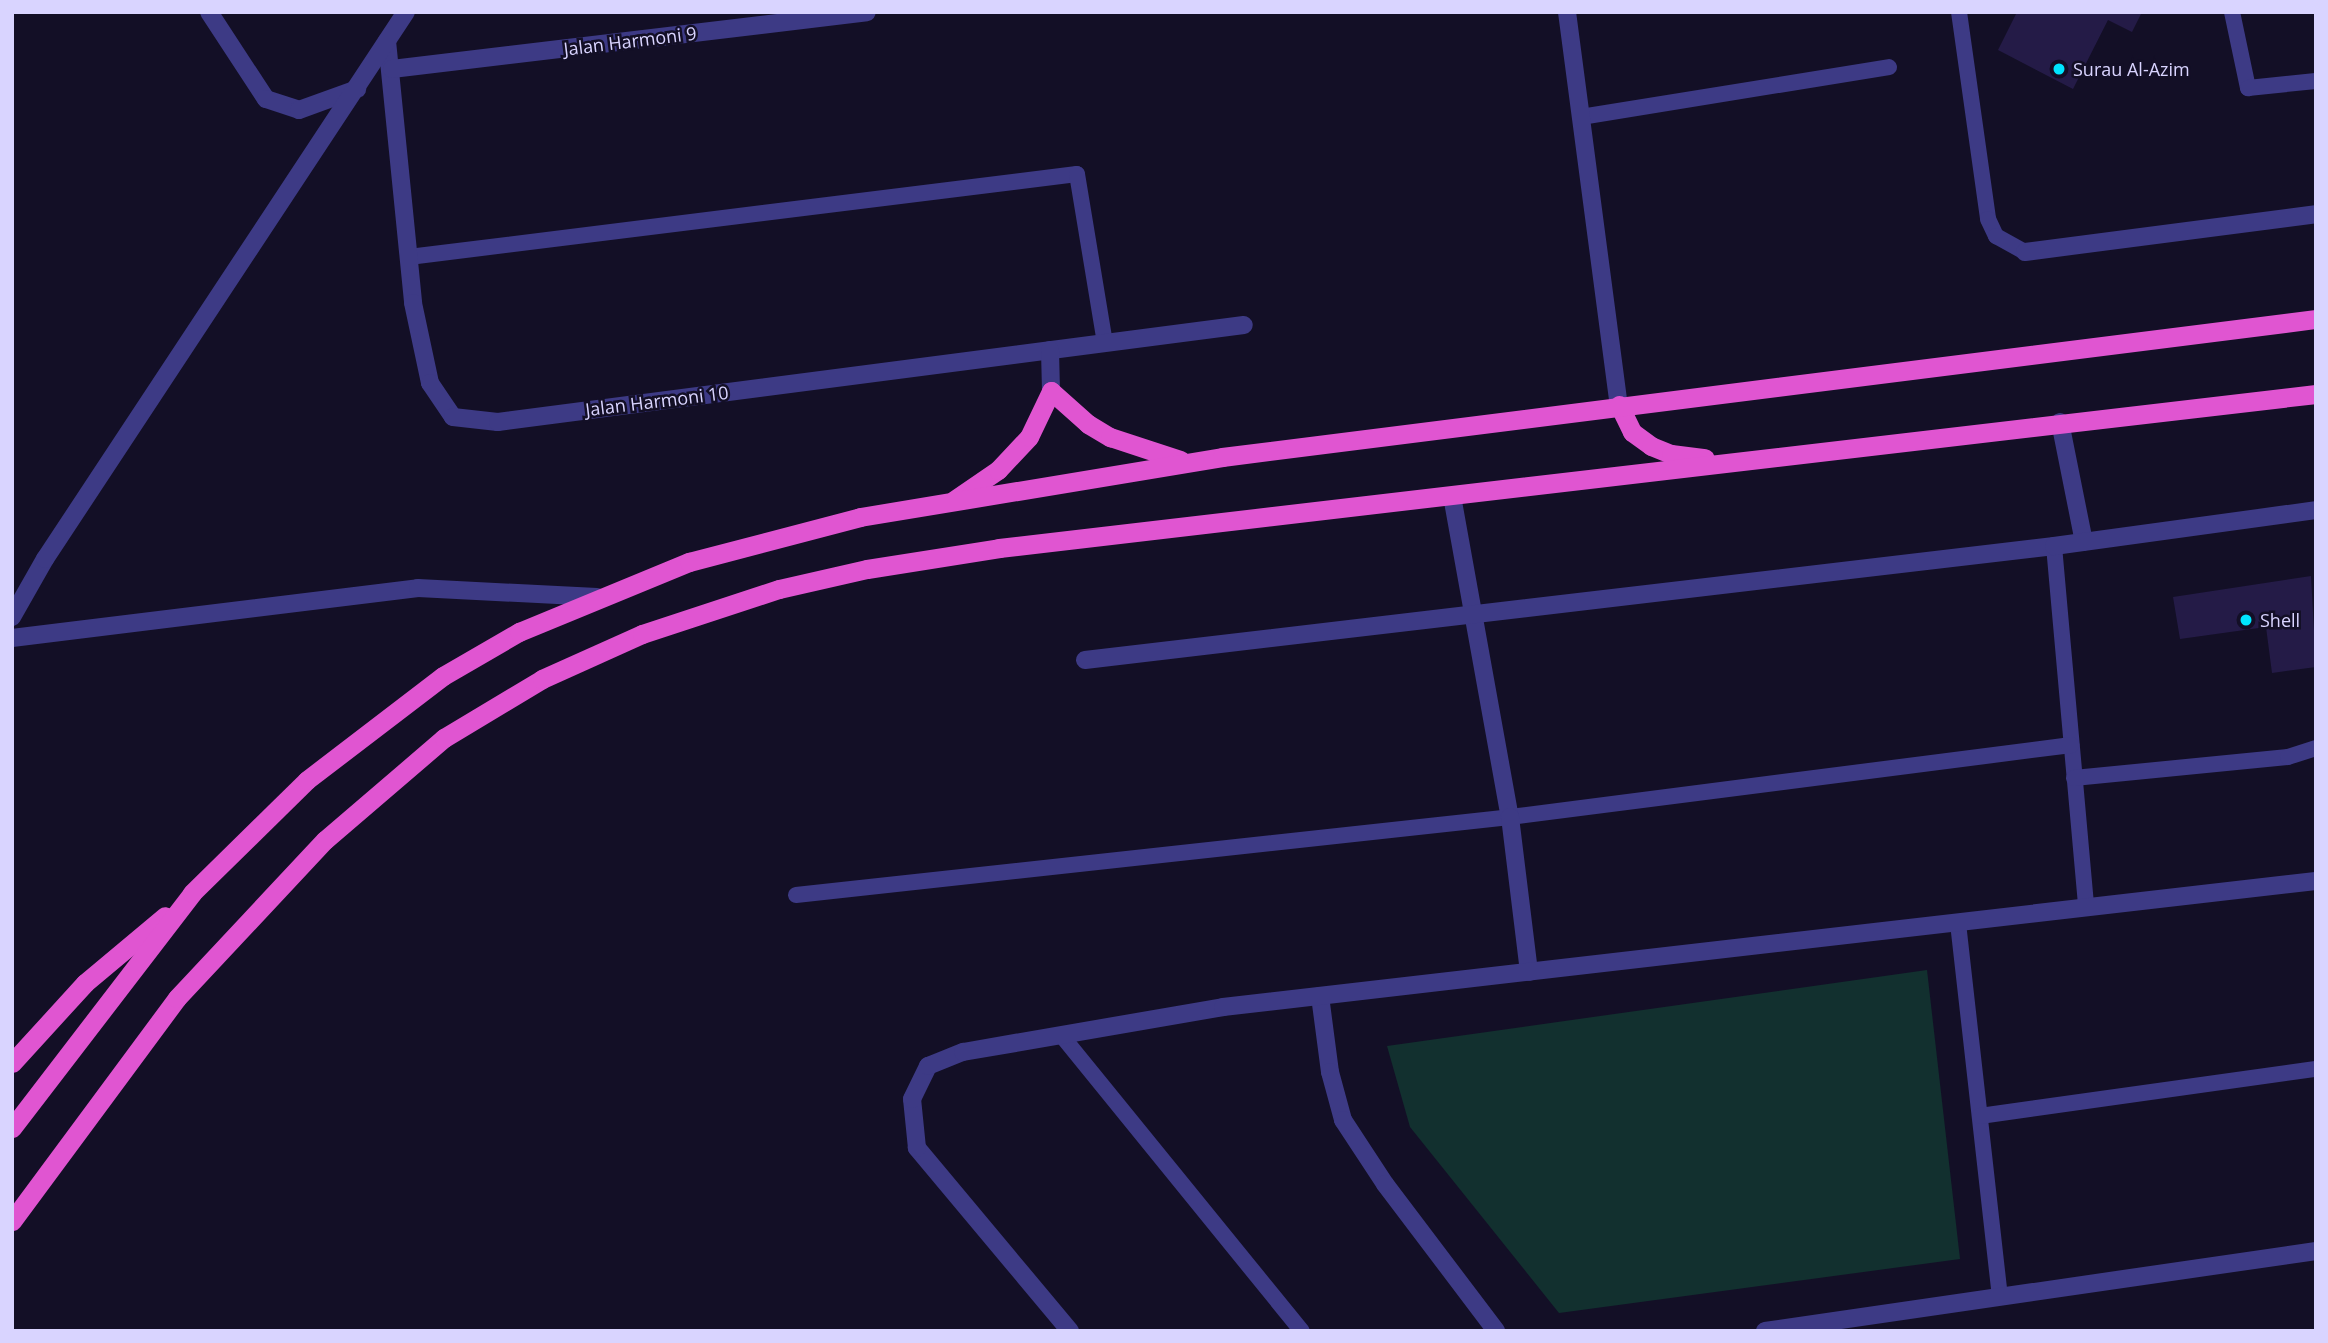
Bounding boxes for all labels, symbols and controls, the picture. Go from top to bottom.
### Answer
street label: Jalan Harmoni 9 [562,22,698,60]
place label: Surau Al-Azim [2073,58,2190,80]
marker: Surau Al-Azim [2051,61,2067,77]
street label: Jalan Harmoni 10 [584,382,730,420]
place label: Shell [2260,609,2300,631]
marker: Shell [2238,612,2254,628]

